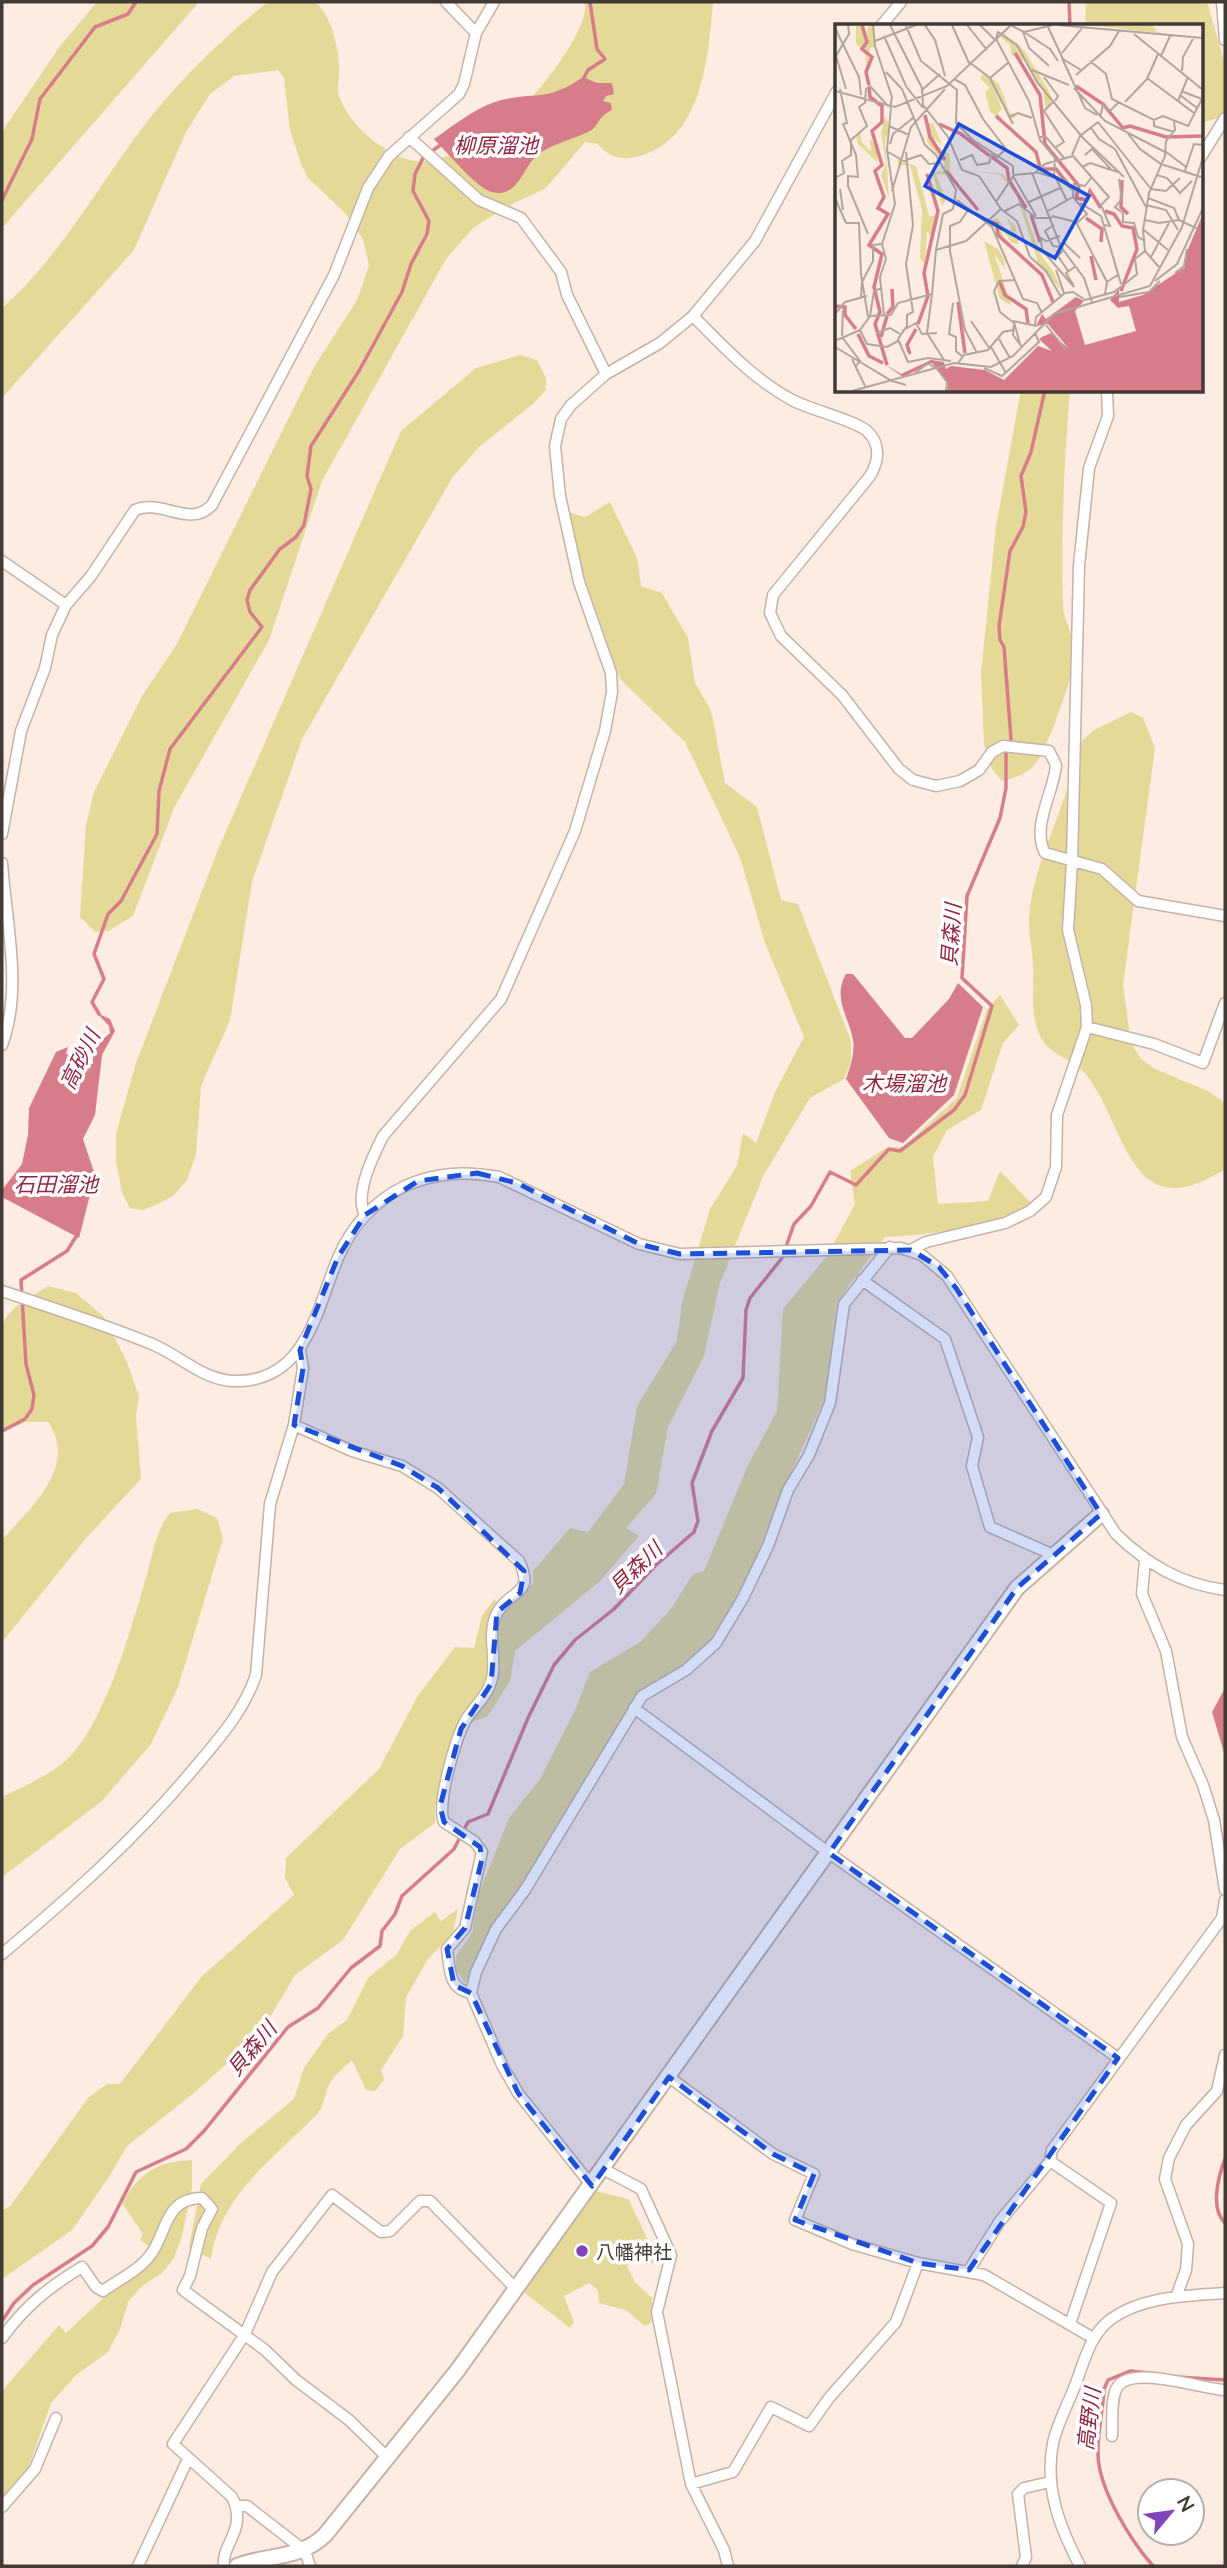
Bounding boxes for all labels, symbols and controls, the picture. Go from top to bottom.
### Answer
inset map [835,24,1202,392]
water label: 柳原溜池 [454,132,540,157]
water label: 貝森川 [935,901,965,967]
water label: 高砂川 [54,1023,105,1093]
water label: 木場溜池 [862,1070,948,1095]
water label: 石田溜池 [14,1171,100,1196]
water label: 貝森川 [604,1535,668,1598]
water label: 貝森川 [221,2014,282,2080]
place label: 八幡神社 [596,2240,672,2263]
marker: 八幡神社 [574,2243,590,2259]
water label: 高野川 [1072,2384,1104,2452]
north arrow [1136,2477,1206,2547]
text: N [1173,2492,1200,2515]

